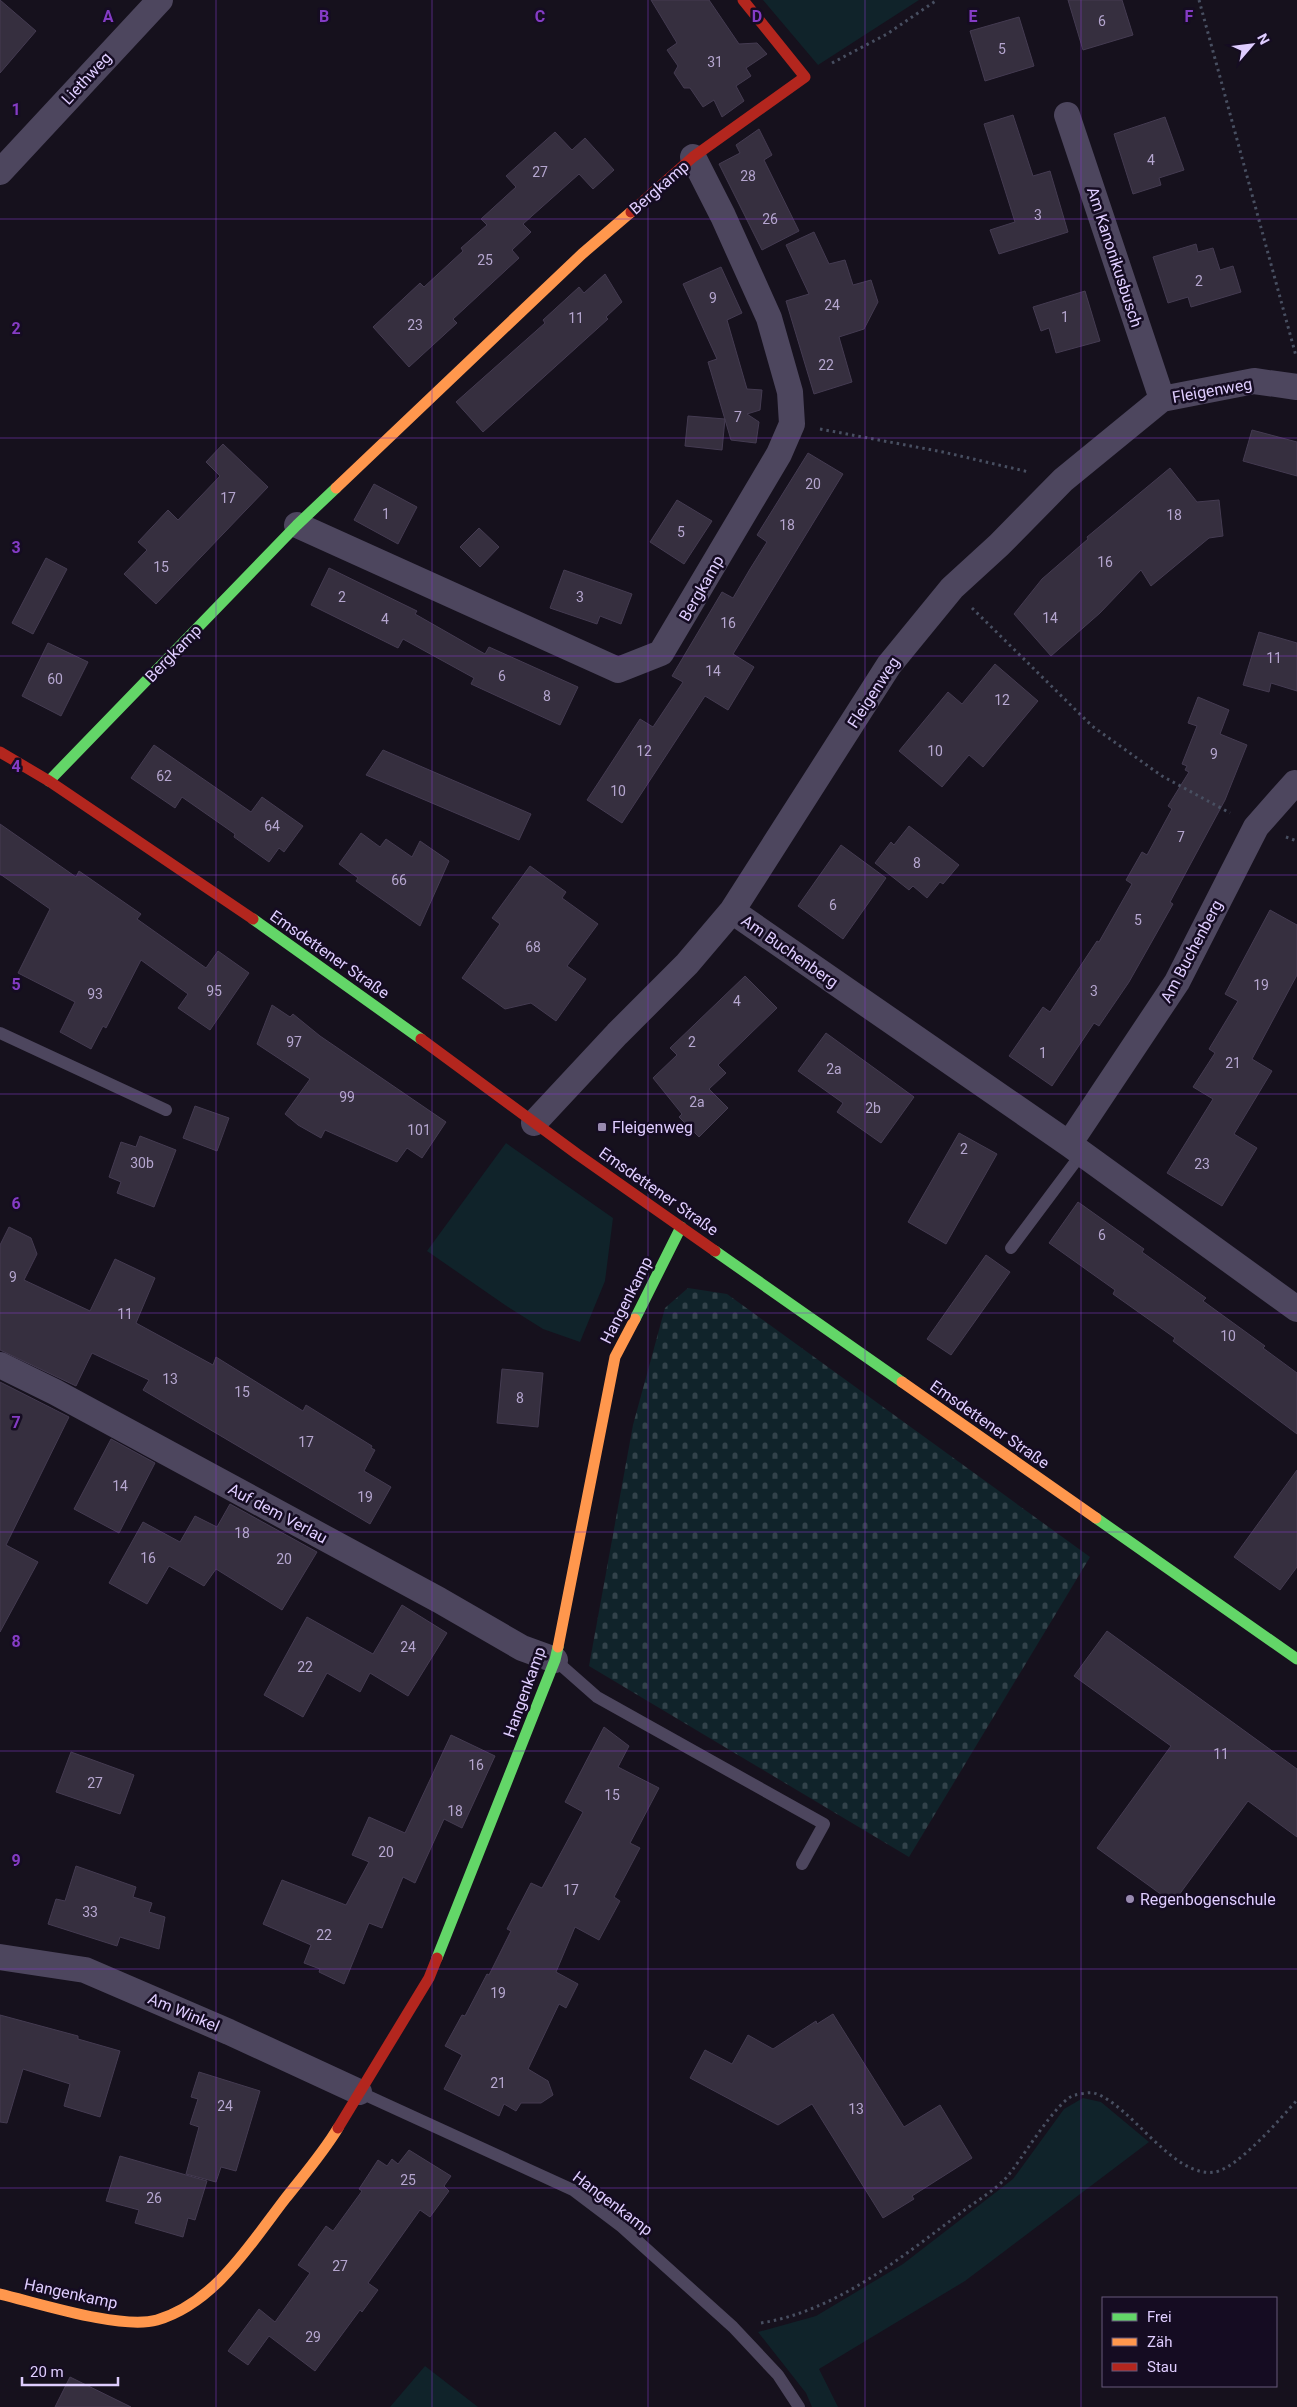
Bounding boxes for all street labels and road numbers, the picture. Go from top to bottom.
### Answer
street label: Liethweg [57,48,115,108]
street label: Bergkamp [626,156,693,218]
street label: Am Kanonikusbusch [1083,185,1146,330]
street label: Fleigenweg [1171,374,1254,407]
street label: Bergkamp [675,552,728,624]
street label: Bergkamp [141,621,205,686]
street label: Fleigenweg [843,653,903,731]
street label: Am Buchenberg [1156,897,1226,1006]
street label: Emsdettener Straße [266,906,393,1003]
street label: Am Buchenberg [738,911,842,992]
street label: Emsdettener Straße [595,1143,722,1240]
street label: Hangenkamp [596,1254,656,1347]
street label: Emsdettener Straße [926,1376,1053,1473]
street label: Auf dem Verlau [225,1479,331,1548]
street label: Hangenkamp [499,1644,550,1740]
street label: Am Winkel [145,1989,222,2036]
street label: Hangenkamp [569,2167,656,2240]
street label: Hangenkamp [22,2274,119,2313]

